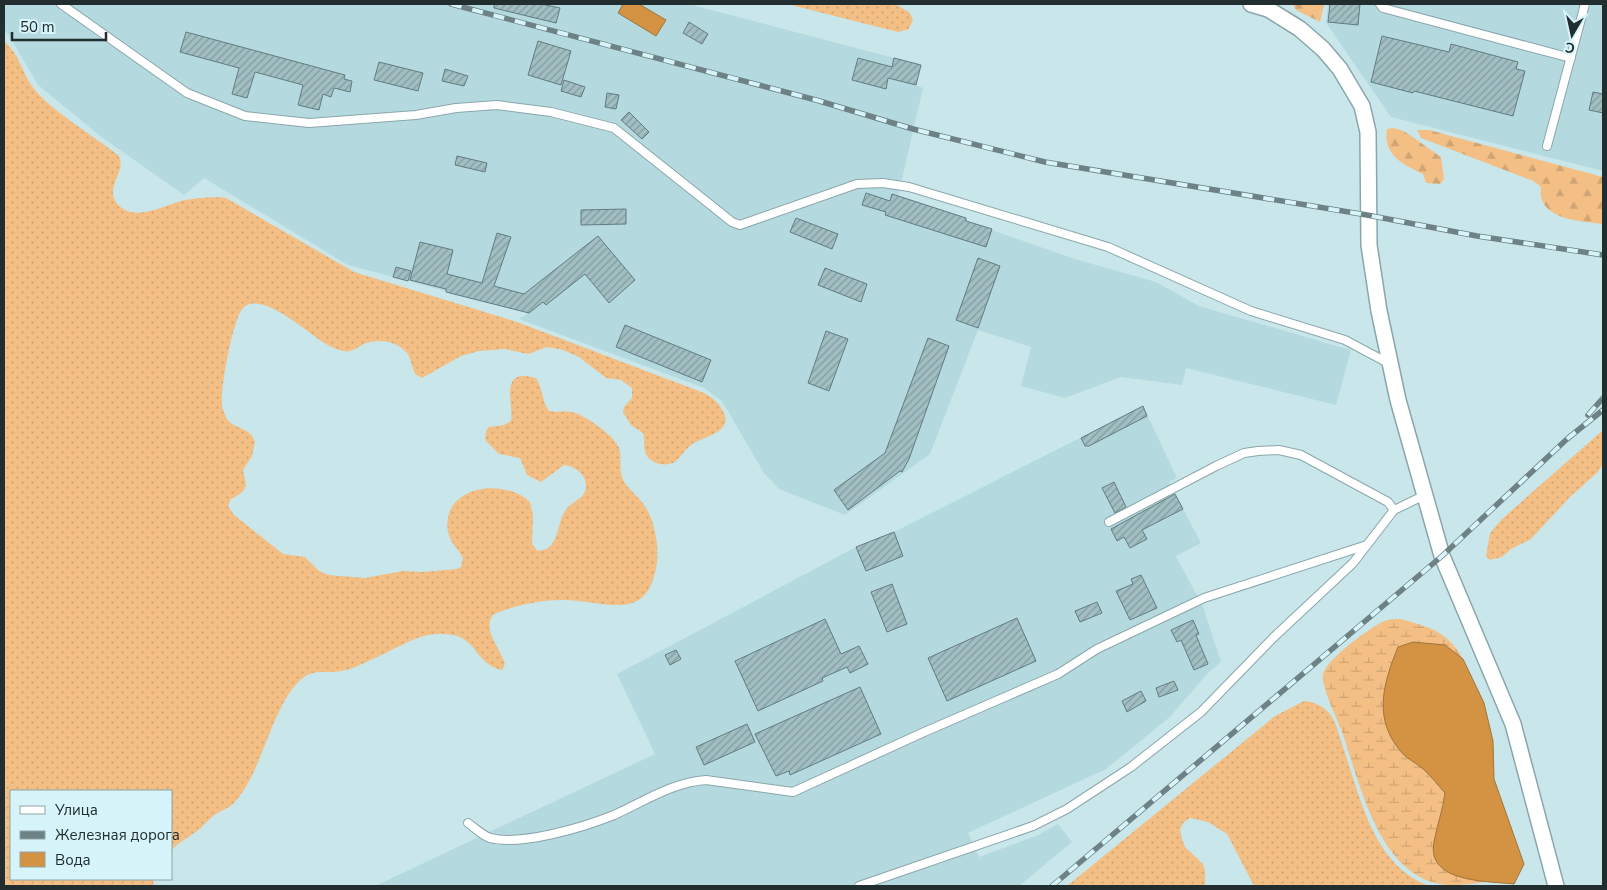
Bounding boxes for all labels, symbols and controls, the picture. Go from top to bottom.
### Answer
scale bar [12,10,106,42]
north arrow [1547,10,1597,60]
text: 50 m [20,17,55,37]
text: С [1563,37,1576,57]
legend [10,790,172,880]
text: Улица [54,800,98,820]
text: Железная дорога [55,825,180,845]
text: Вода [55,850,91,870]

